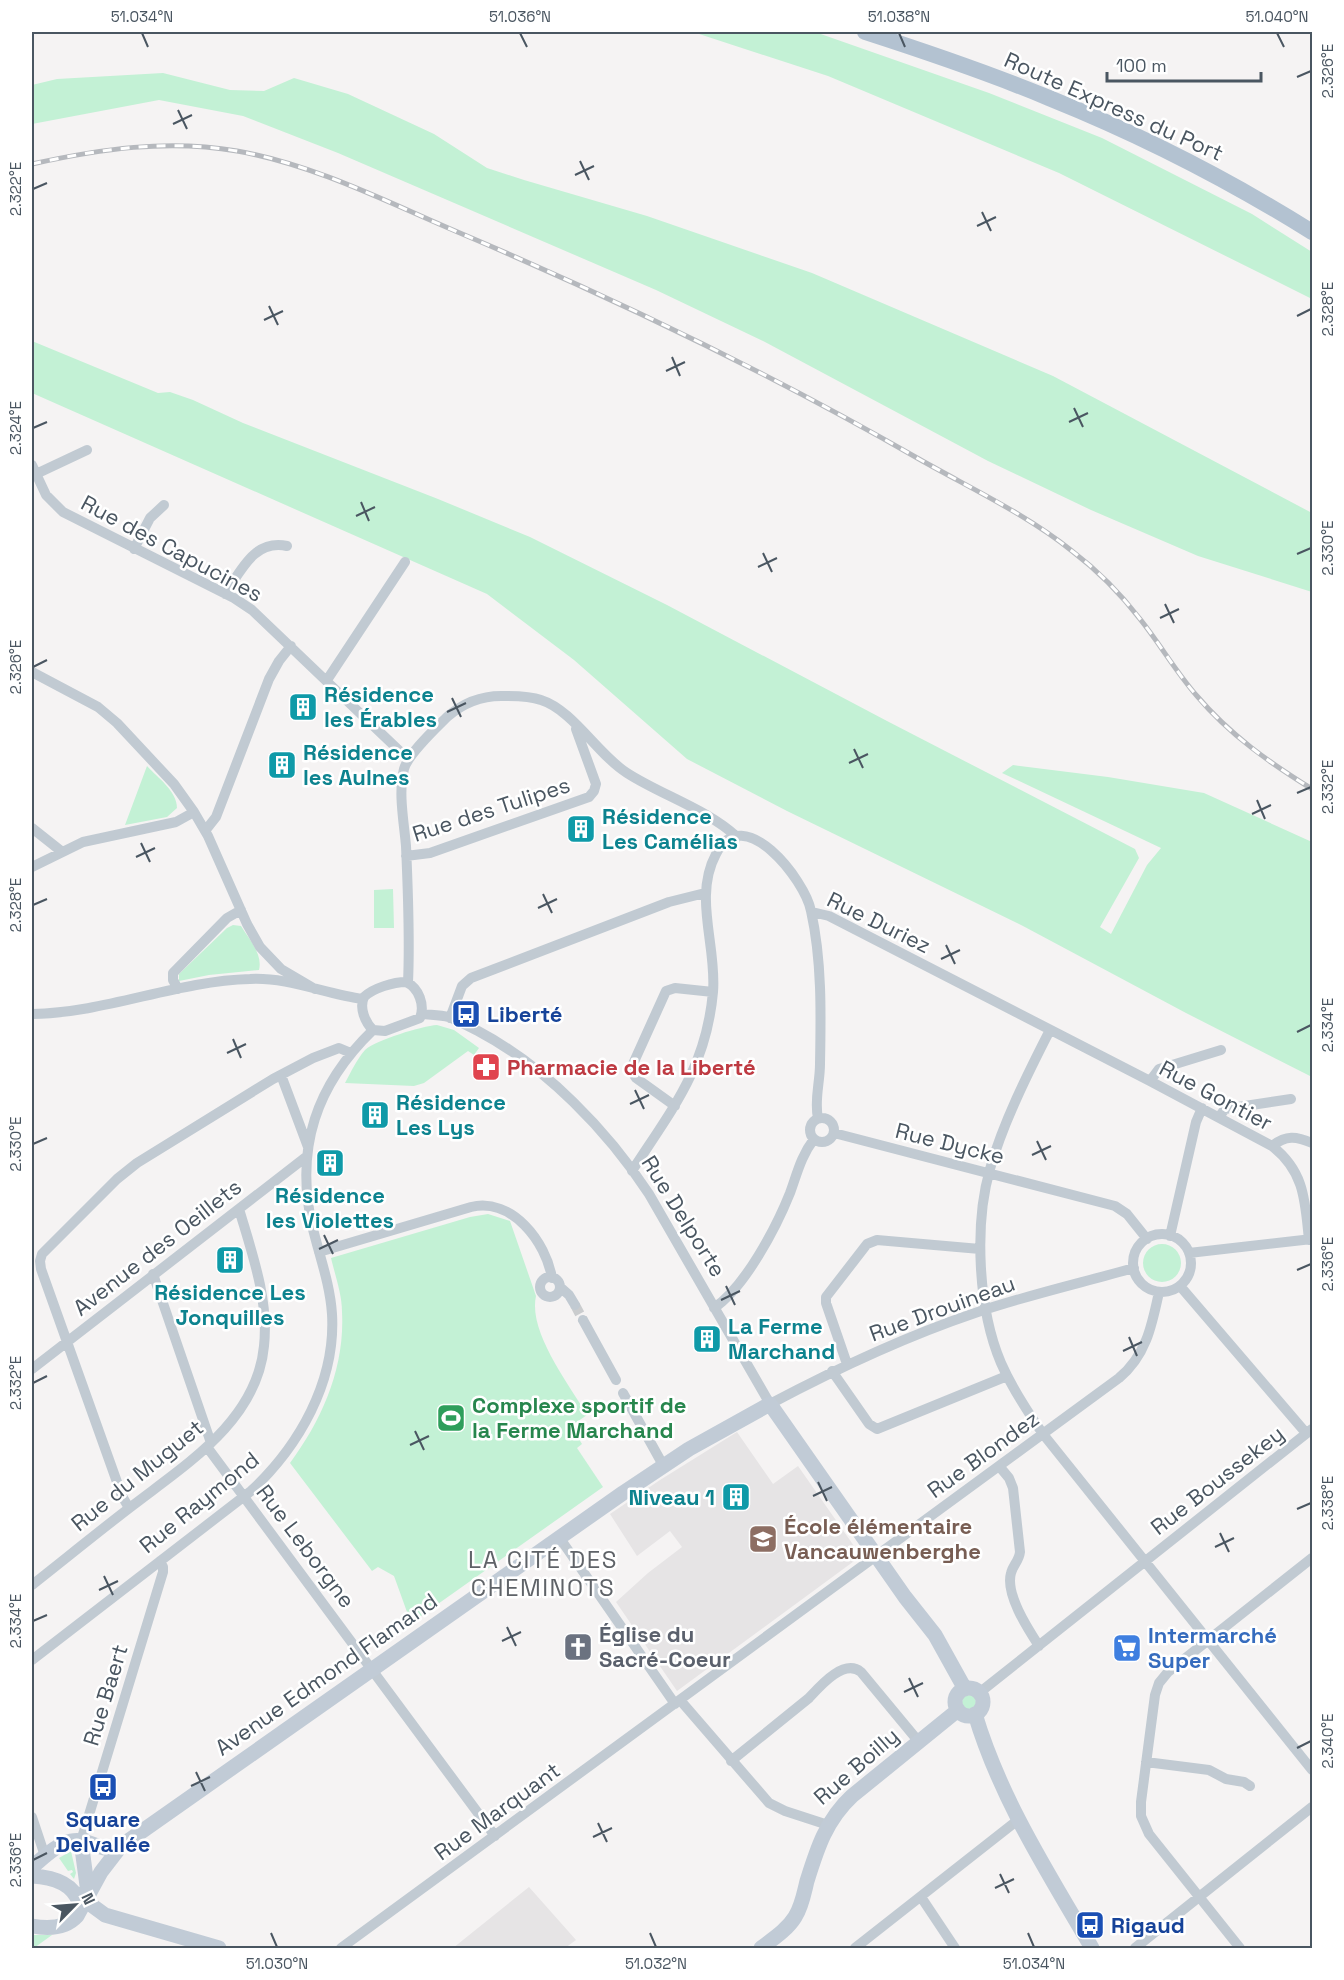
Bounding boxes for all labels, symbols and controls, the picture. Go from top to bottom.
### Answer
text: 51.034°N [111,7,173,26]
text: 51.036°N [489,7,551,26]
text: 51.038°N [868,7,930,26]
text: 51.040°N [1246,7,1308,26]
text: 2.326°E [1318,44,1337,98]
street label: Route Express du Port [1000,45,1228,167]
scale bar [1107,45,1262,83]
text: 100 m [1116,54,1167,77]
text: 2.322°E [6,162,25,216]
text: 2.328°E [1318,282,1337,336]
text: 2.324°E [6,401,25,455]
street label: Rue des Capucines [76,488,268,608]
text: 2.330°E [1318,521,1337,575]
text: 2.326°E [6,640,25,694]
place label: Résidence les Érables [324,680,437,733]
building icon: Résidence les Érables [287,691,319,723]
place label: Résidence les Aulnes [303,738,413,791]
building icon: Résidence les Aulnes [266,749,298,781]
text: 2.332°E [1318,760,1337,814]
street label: Rue des Tulipes [409,770,573,848]
place label: Résidence Les Camélias [602,802,738,855]
building icon: Résidence Les Camélias [565,813,597,845]
text: 2.328°E [6,878,25,932]
street label: Rue Duriez [823,885,935,959]
bus stop icon: Liberté [450,998,482,1030]
text: 2.334°E [1318,998,1337,1052]
place label: Liberté [487,1000,563,1028]
pharmacy icon: Pharmacie de la Liberté [470,1051,502,1083]
place label: Pharmacie de la Liberté [507,1053,756,1081]
street label: Rue Gontier [1155,1053,1277,1137]
place label: Résidence Les Lys [396,1088,506,1141]
building icon: Résidence Les Lys [359,1099,391,1131]
street label: Rue Dycke [893,1116,1007,1170]
text: 2.330°E [6,1117,25,1171]
building icon: Résidence les Violettes [314,1147,346,1179]
street label: Rue Delporte [636,1150,732,1282]
street label: Avenue des Oeillets [67,1173,247,1321]
place label: Résidence les Violettes [266,1181,394,1234]
text: 2.336°E [1318,1237,1337,1291]
building icon: Résidence Les Jonquilles [214,1244,246,1276]
street label: Rue Drouineau [865,1269,1019,1347]
place label: Résidence Les Jonquilles [154,1278,306,1331]
place label: La Ferme Marchand [728,1312,835,1365]
building icon: La Ferme Marchand [691,1323,723,1355]
text: 2.332°E [6,1356,25,1410]
place label: Complexe sportif de la Ferme Marchand [472,1391,686,1444]
sports icon: Complexe sportif de la Ferme Marchand [435,1402,467,1434]
street label: Rue Blondez [922,1404,1044,1504]
street label: Rue du Muguet [65,1413,209,1537]
street label: Rue Boussekey [1145,1419,1289,1541]
street label: Rue Raymond [133,1445,265,1559]
text: 2.338°E [1318,1476,1337,1530]
street label: Rue Leborgne [251,1479,361,1613]
building icon: Niveau 1 [720,1481,752,1513]
place label: Niveau 1 [628,1483,715,1511]
place label: École élémentaire Vancauwenberghe [784,1512,981,1565]
school or university icon: École élémentaire Vancauwenberghe [747,1523,779,1555]
district label: LA CITÉ DES CHEMINOTS [468,1544,618,1603]
street label: Avenue Edmond Flamand [209,1587,443,1761]
text: 2.334°E [6,1594,25,1648]
place label: Église du Sacré-Coeur [599,1620,731,1673]
place label: Intermarché Super [1148,1621,1277,1674]
church icon: Église du Sacré-Coeur [562,1631,594,1663]
supermarket icon: Intermarché Super [1111,1632,1143,1664]
street label: Rue Baert [76,1641,134,1749]
text: 2.340°E [1318,1713,1337,1769]
street label: Rue Boilly [808,1721,904,1811]
street label: Rue Marquant [428,1756,566,1866]
bus stop icon: Square Delvallée [87,1771,119,1803]
place label: Square Delvallée [56,1805,150,1858]
text: 2.336°E [6,1833,25,1887]
north arrow [45,1875,105,1935]
text: N [76,1890,100,1908]
bus stop icon: Rigaud [1074,1909,1106,1941]
place label: Rigaud [1111,1911,1185,1939]
text: 51.030°N [246,1954,308,1973]
text: 51.032°N [625,1954,687,1973]
text: 51.034°N [1003,1954,1065,1973]

